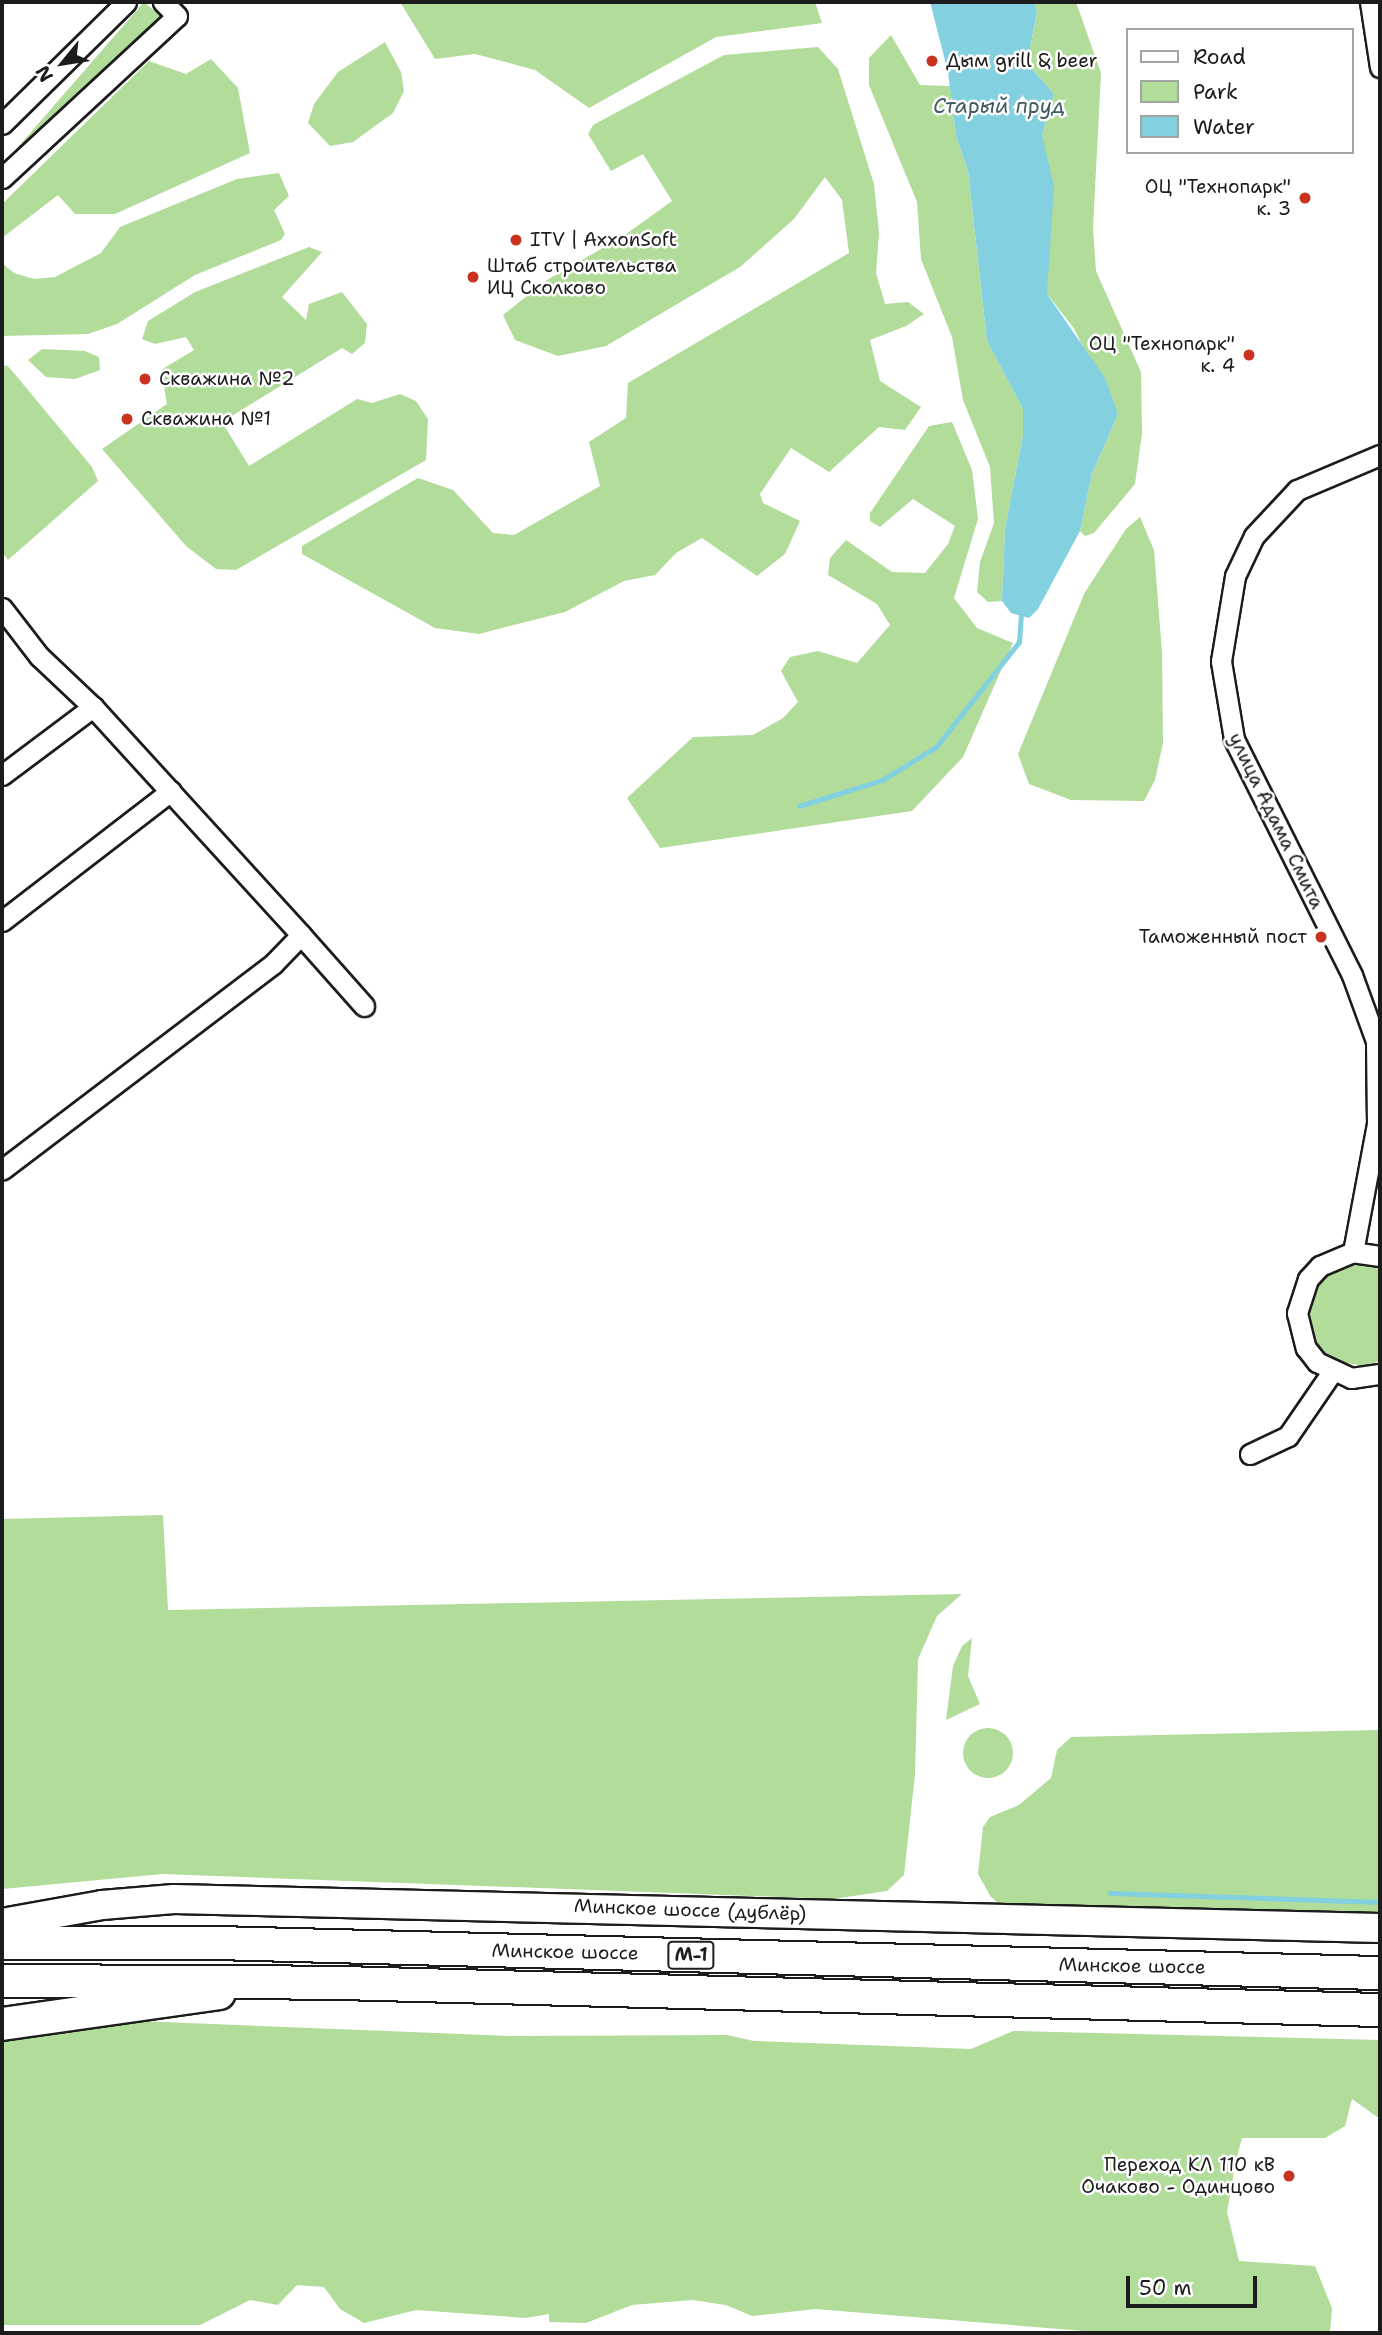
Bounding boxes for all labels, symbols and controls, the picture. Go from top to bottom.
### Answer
north arrow [28,28,98,98]
legend [1126,28,1354,154]
text: Road [1193,43,1246,71]
place label: Дым grill & beer [946,50,1098,72]
marker: Дым grill & beer [924,53,940,69]
text: N [30,61,59,87]
text: Park [1193,78,1238,106]
water label: Старый пруд [933,93,1065,119]
text: Water [1193,113,1255,141]
place label: ОЦ "Технопарк" к. 3 [1145,176,1291,220]
marker: ОЦ "Технопарк" к. 3 [1297,190,1313,206]
place label: ITV | AxxonSoft [530,229,677,251]
marker: ITV | AxxonSoft [508,232,524,248]
place label: Штаб строительства ИЦ Сколково [487,255,676,299]
marker: Штаб строительства ИЦ Сколково [465,269,481,285]
place label: ОЦ "Технопарк" к. 4 [1089,333,1235,377]
marker: ОЦ "Технопарк" к. 4 [1241,347,1257,363]
place label: Скважина №2 [159,368,295,390]
marker: Скважина №2 [137,371,153,387]
place label: Скважина №1 [141,408,271,430]
marker: Скважина №1 [119,411,135,427]
street label: улица Адама Смита [1223,729,1329,913]
place label: Таможенный пост [1139,926,1307,948]
marker: Таможенный пост [1313,929,1329,945]
street label: Минское шоссе (дублёр) [573,1895,807,1925]
street label: Минское шоссе [491,1939,639,1965]
road number: М-1 [666,1940,716,1969]
street label: Минское шоссе [1058,1953,1206,1979]
place label: Переход КЛ 110 кВ Очаково - Одинцово [1081,2154,1275,2198]
marker: Переход КЛ 110 кВ Очаково - Одинцово [1281,2168,1297,2184]
scale bar [1130,2262,1261,2306]
text: 50 m [1139,2274,1192,2302]

